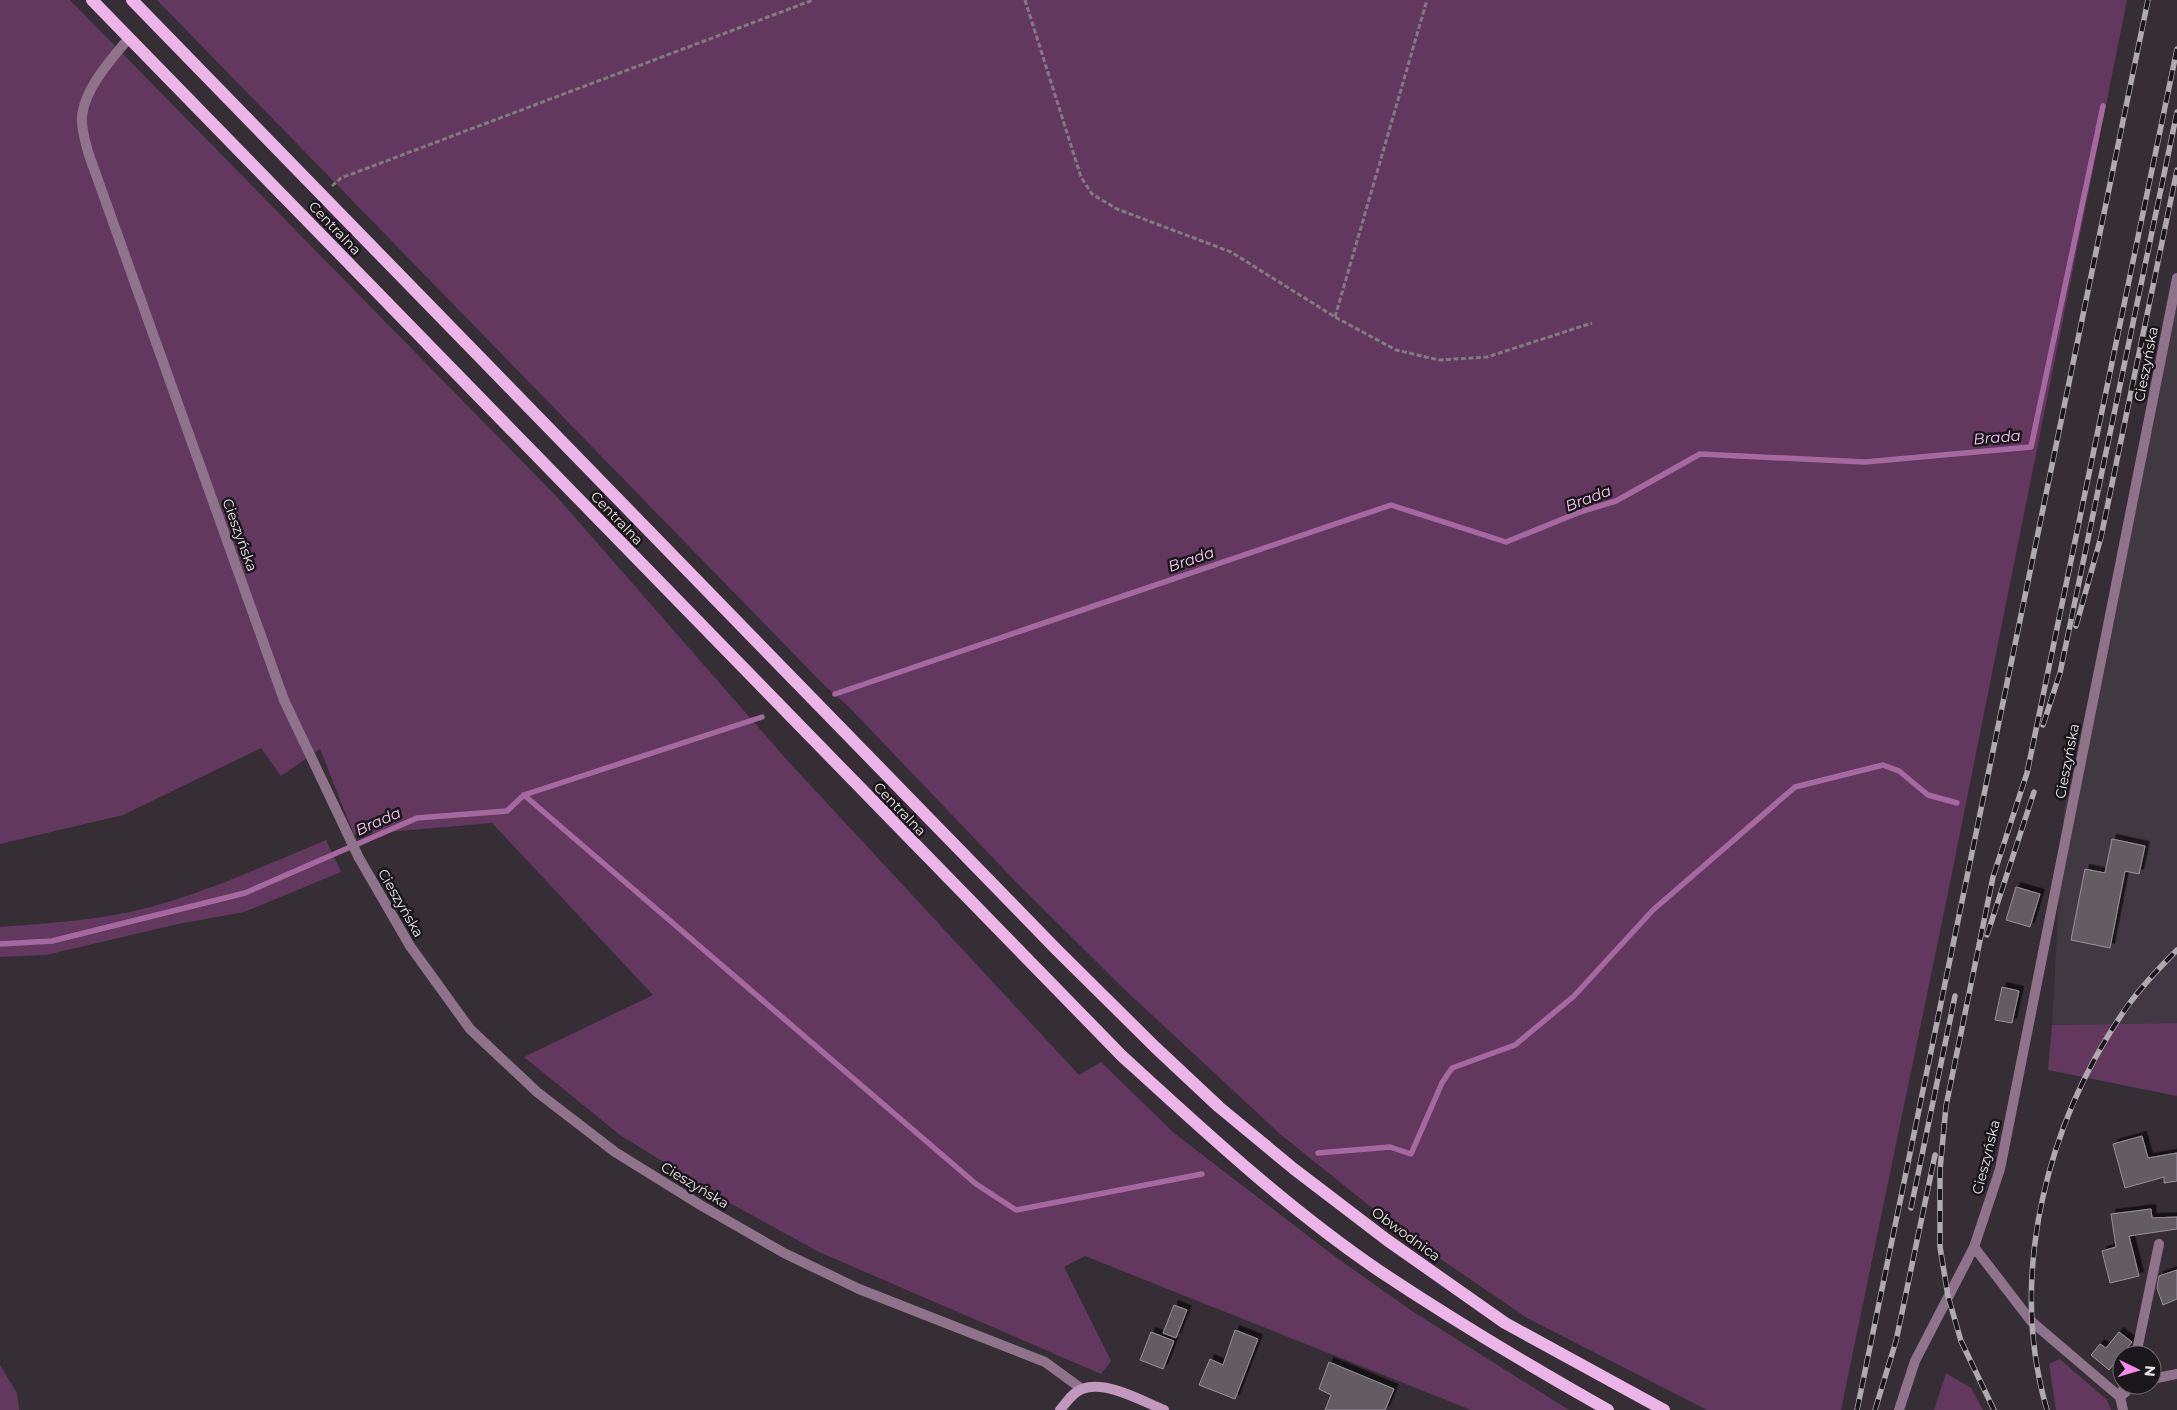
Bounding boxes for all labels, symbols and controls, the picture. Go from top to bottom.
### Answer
street label: Centralna [305,197,365,259]
street label: Cieszyńska [2130,325,2162,403]
water label: Brada [1972,425,2022,449]
water label: Brada [1562,481,1614,515]
street label: Centralna [587,487,647,549]
street label: Cieszyńska [218,496,262,574]
water label: Brada [1165,542,1217,576]
street label: Cieszyńska [2051,722,2083,800]
street label: Centralna [870,778,930,840]
water label: Brada [352,803,404,839]
street label: Cieszyńska [374,865,428,941]
street label: Cieszyńska [1968,1118,2004,1196]
street label: Cieszyńska [658,1158,732,1212]
street label: Obwodnica [1368,1203,1444,1265]
north arrow [2112,1345,2162,1395]
text: N [2140,1365,2159,1378]

